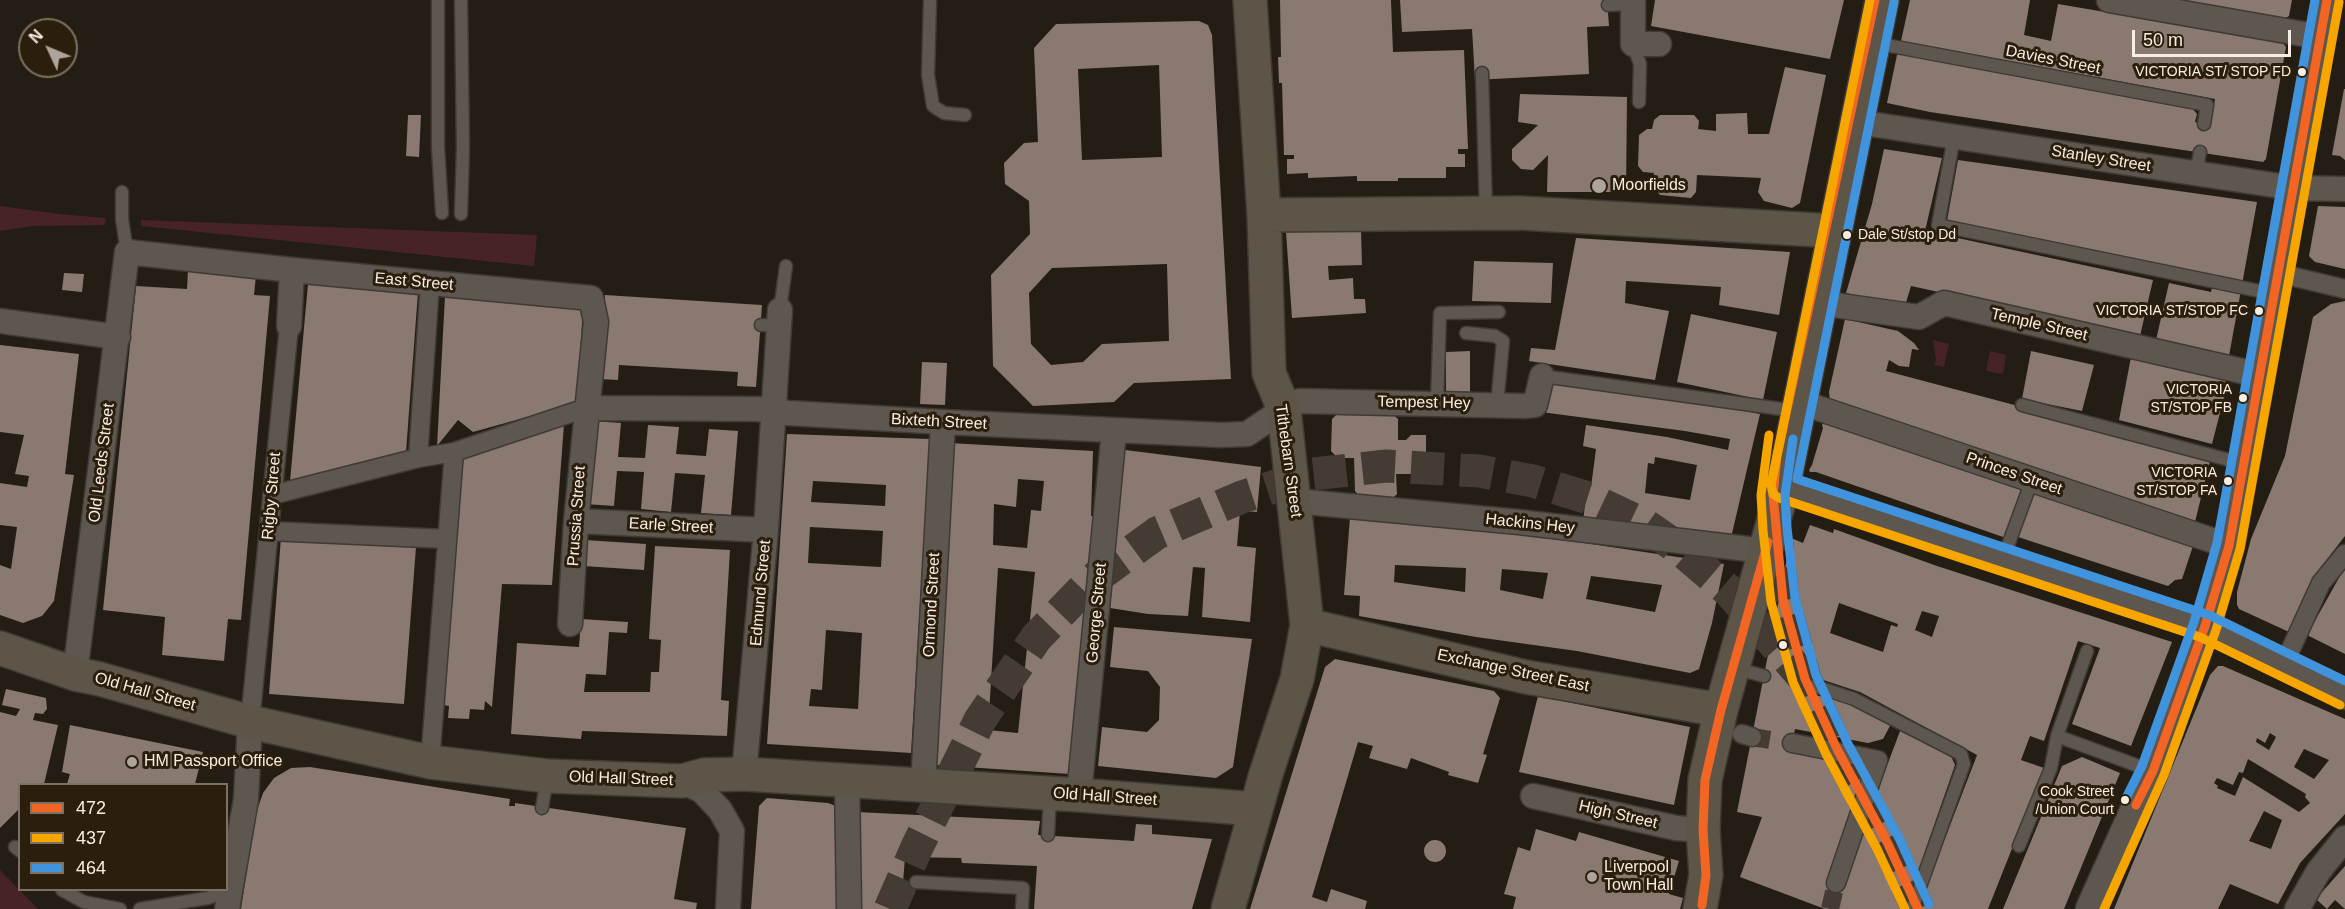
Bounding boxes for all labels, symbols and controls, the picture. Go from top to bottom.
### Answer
north arrow [18,18,78,78]
scale bar [2135,18,2294,56]
text: N [26,26,46,47]
text: 50 m [2143,30,2183,50]
street label: Davies Street [2004,41,2102,79]
place label: VICTORIA ST/ STOP FD [2135,64,2291,80]
marker: VICTORIA ST/ STOP FD [2296,66,2308,78]
street label: Stanley Street [2050,142,2152,176]
place label: Moorfields [1612,176,1686,196]
marker: Moorfields [1590,177,1608,195]
place label: Dale St/stop Dd [1858,227,1956,243]
marker: Dale St/stop Dd [1841,229,1853,241]
street label: East Street [374,269,454,295]
place label: VICTORIA ST/STOP FC [2096,303,2248,319]
street label: Temple Street [1989,305,2089,345]
marker: VICTORIA ST/STOP FC [2253,305,2265,317]
place label: VICTORIA ST/STOP FB [2151,382,2232,414]
marker: VICTORIA ST/STOP FB [2237,392,2249,404]
street label: Tempest Hey [1377,393,1471,413]
street label: Old Leeds Street [85,402,119,524]
street label: Tithebarn Street [1271,403,1305,519]
street label: Bixteth Street [891,410,987,434]
street label: Princes Street [1963,449,2065,499]
street label: Rigby Street [259,451,285,541]
street label: Prussia Street [564,465,590,567]
place label: VICTORIA ST/STOP FA [2136,465,2217,497]
marker: VICTORIA ST/STOP FA [2222,475,2234,487]
street label: Hackins Hey [1484,510,1576,538]
street label: Earle Street [628,514,714,538]
street label: Edmund Street [747,539,775,647]
street label: Ormond Street [920,552,944,658]
street label: George Street [1083,562,1111,664]
unlabelled marker [1777,639,1789,651]
street label: Exchange Street East [1435,646,1591,696]
street label: Old Hall Street [92,668,198,716]
place label: HM Passport Office [144,752,282,772]
marker: HM Passport Office [125,755,139,769]
street label: Old Hall Street [569,768,673,790]
legend [18,783,228,891]
street label: Old Hall Street [1052,784,1158,810]
place label: Cook Street /Union Court [2035,784,2114,816]
marker: Cook Street /Union Court [2119,794,2131,806]
street label: High Street [1577,797,1659,833]
text: 472 [76,798,106,818]
text: 437 [76,828,106,848]
text: 464 [76,858,106,878]
place label: Liverpool Town Hall [1604,858,1673,896]
marker: Liverpool Town Hall [1585,870,1599,884]

